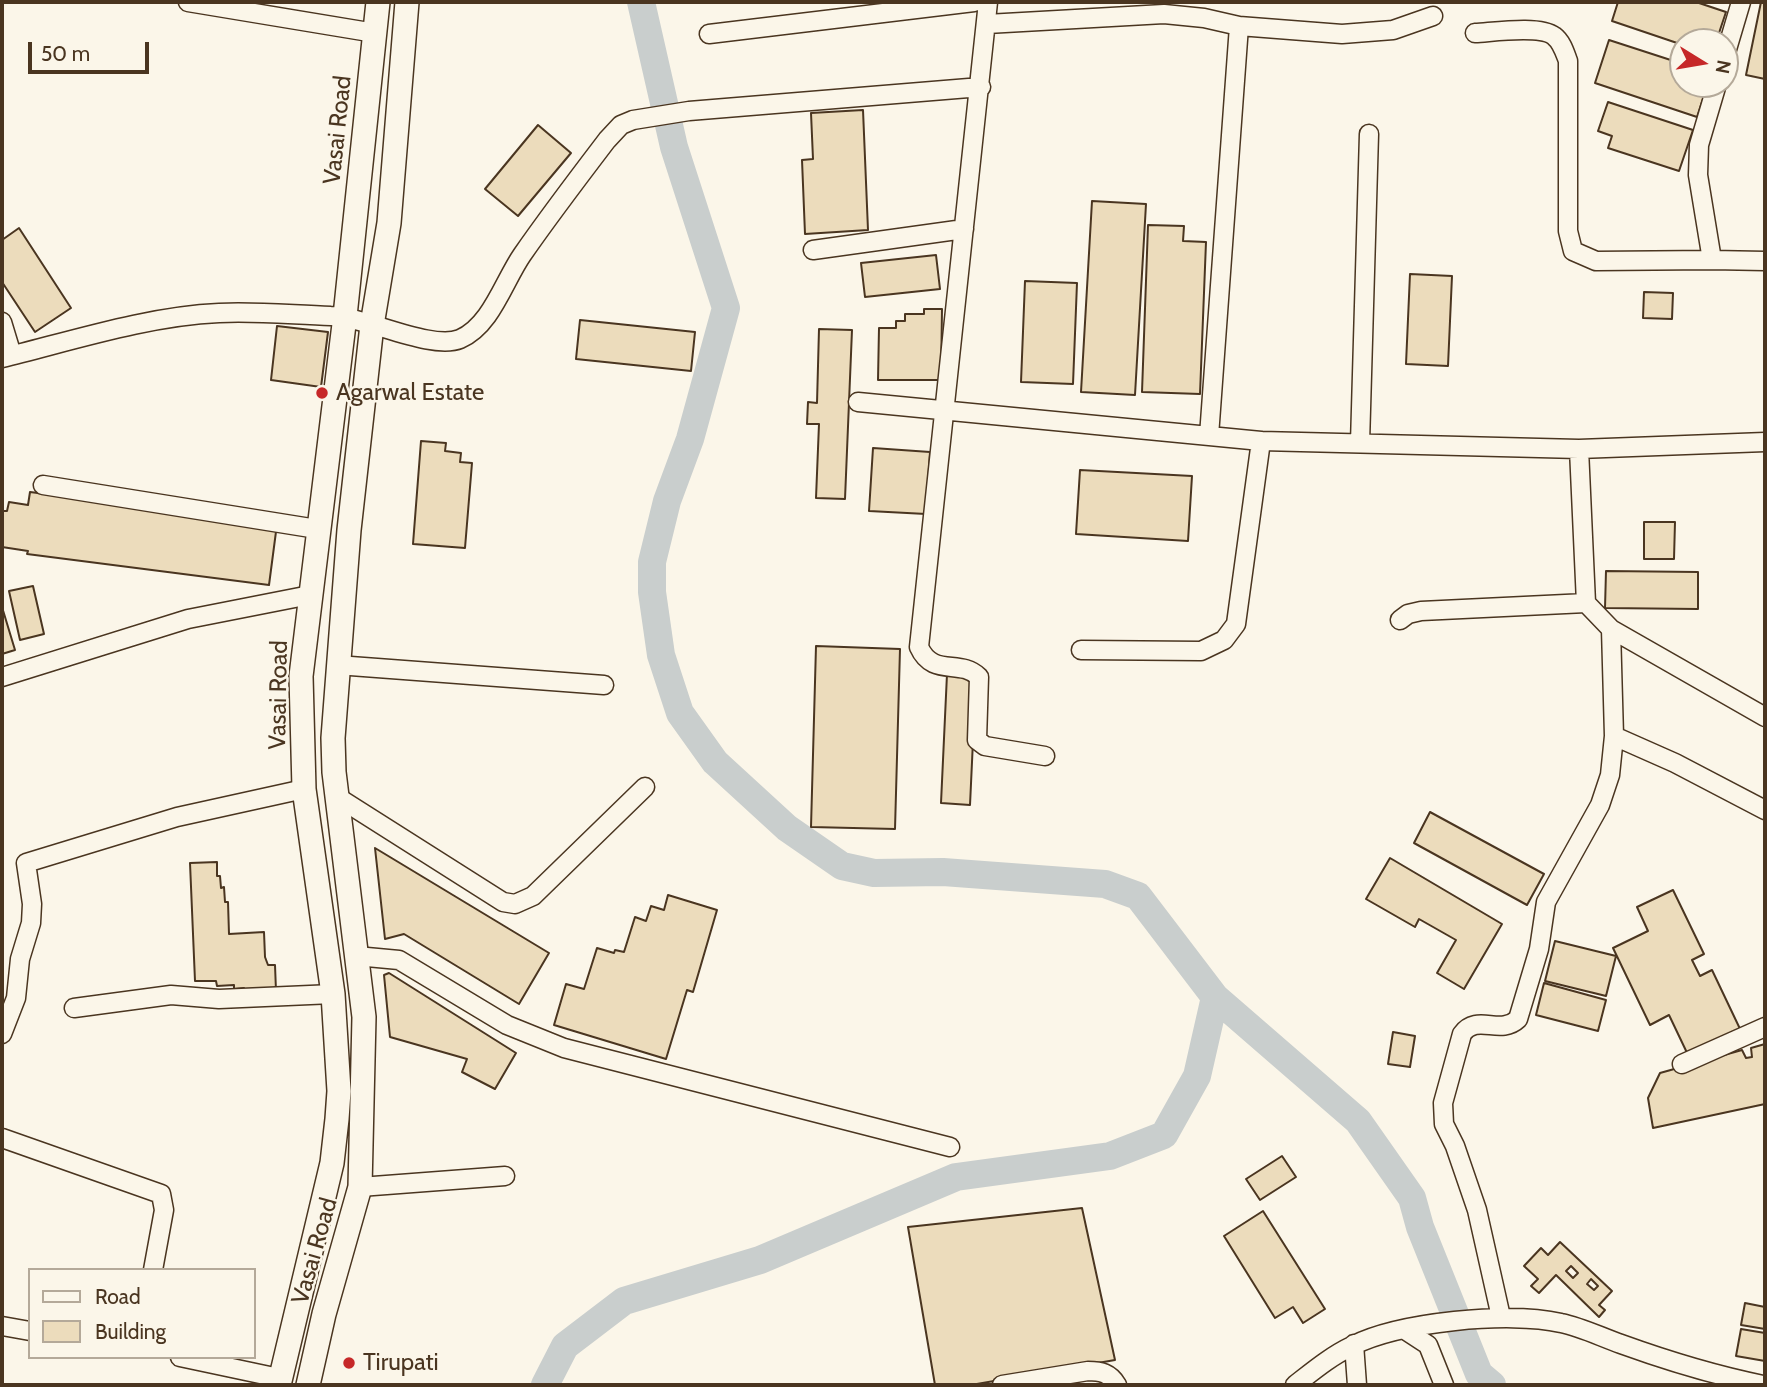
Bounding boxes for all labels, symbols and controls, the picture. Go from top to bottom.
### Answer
scale bar [32,28,152,72]
north arrow [1669,28,1739,98]
text: 50 m [41,41,90,66]
text: N [1711,58,1736,76]
street label: Vasai Road [318,74,358,186]
place label: Agarwal Estate [336,379,484,407]
marker: Agarwal Estate [314,385,330,401]
street label: Vasai Road [264,640,294,750]
street label: Vasai Road [286,1195,344,1307]
legend [28,1268,256,1359]
text: Road [95,1284,141,1309]
text: Building [95,1319,166,1344]
place label: Tirupati [363,1349,439,1377]
marker: Tirupati [341,1355,357,1371]

